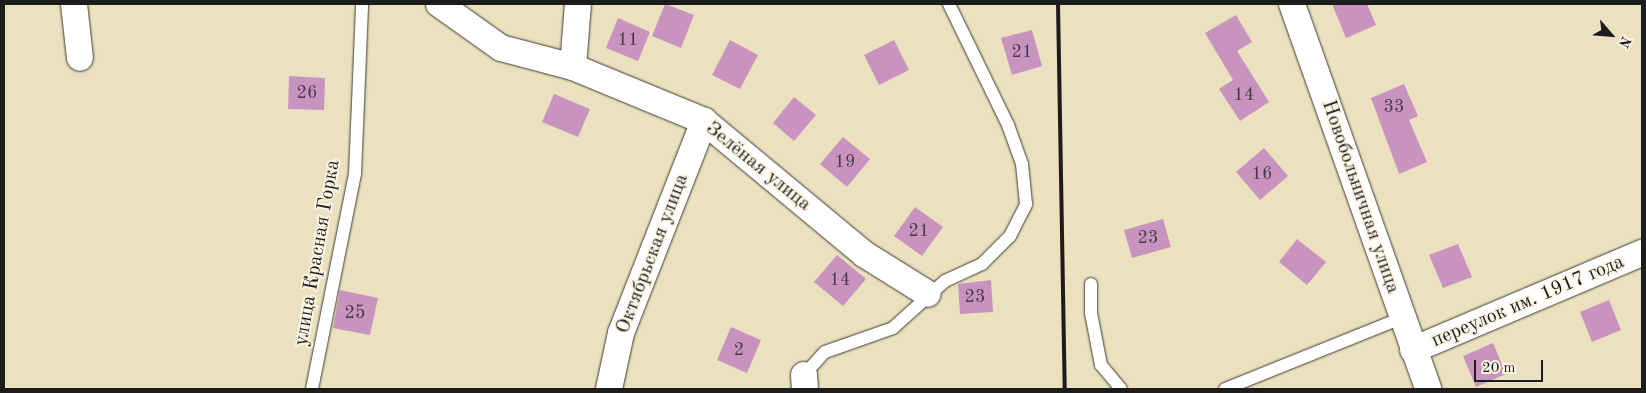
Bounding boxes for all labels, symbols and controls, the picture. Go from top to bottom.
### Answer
north arrow [1586,10,1636,60]
house number: 11 [618,29,638,51]
text: N [1616,34,1633,50]
house number: 21 [1012,41,1032,63]
house number: 26 [297,82,317,104]
house number: 14 [1234,84,1254,106]
house number: 33 [1384,96,1404,118]
street label: Новобольничная улица [1316,97,1404,297]
street label: Зелёная улица [700,117,816,217]
house number: 19 [835,151,855,173]
street label: улица Красная Горка [290,158,346,348]
house number: 16 [1252,163,1272,185]
street label: Октябрьская улица [611,171,695,337]
house number: 21 [909,220,929,242]
house number: 23 [1138,227,1158,249]
street label: переулок им. 1917 года [1428,251,1628,353]
house number: 14 [830,269,850,291]
house number: 23 [965,286,985,308]
house number: 25 [345,302,365,324]
house number: 2 [734,339,744,361]
scale bar [1476,350,1545,382]
text: 20 m [1482,361,1516,376]

